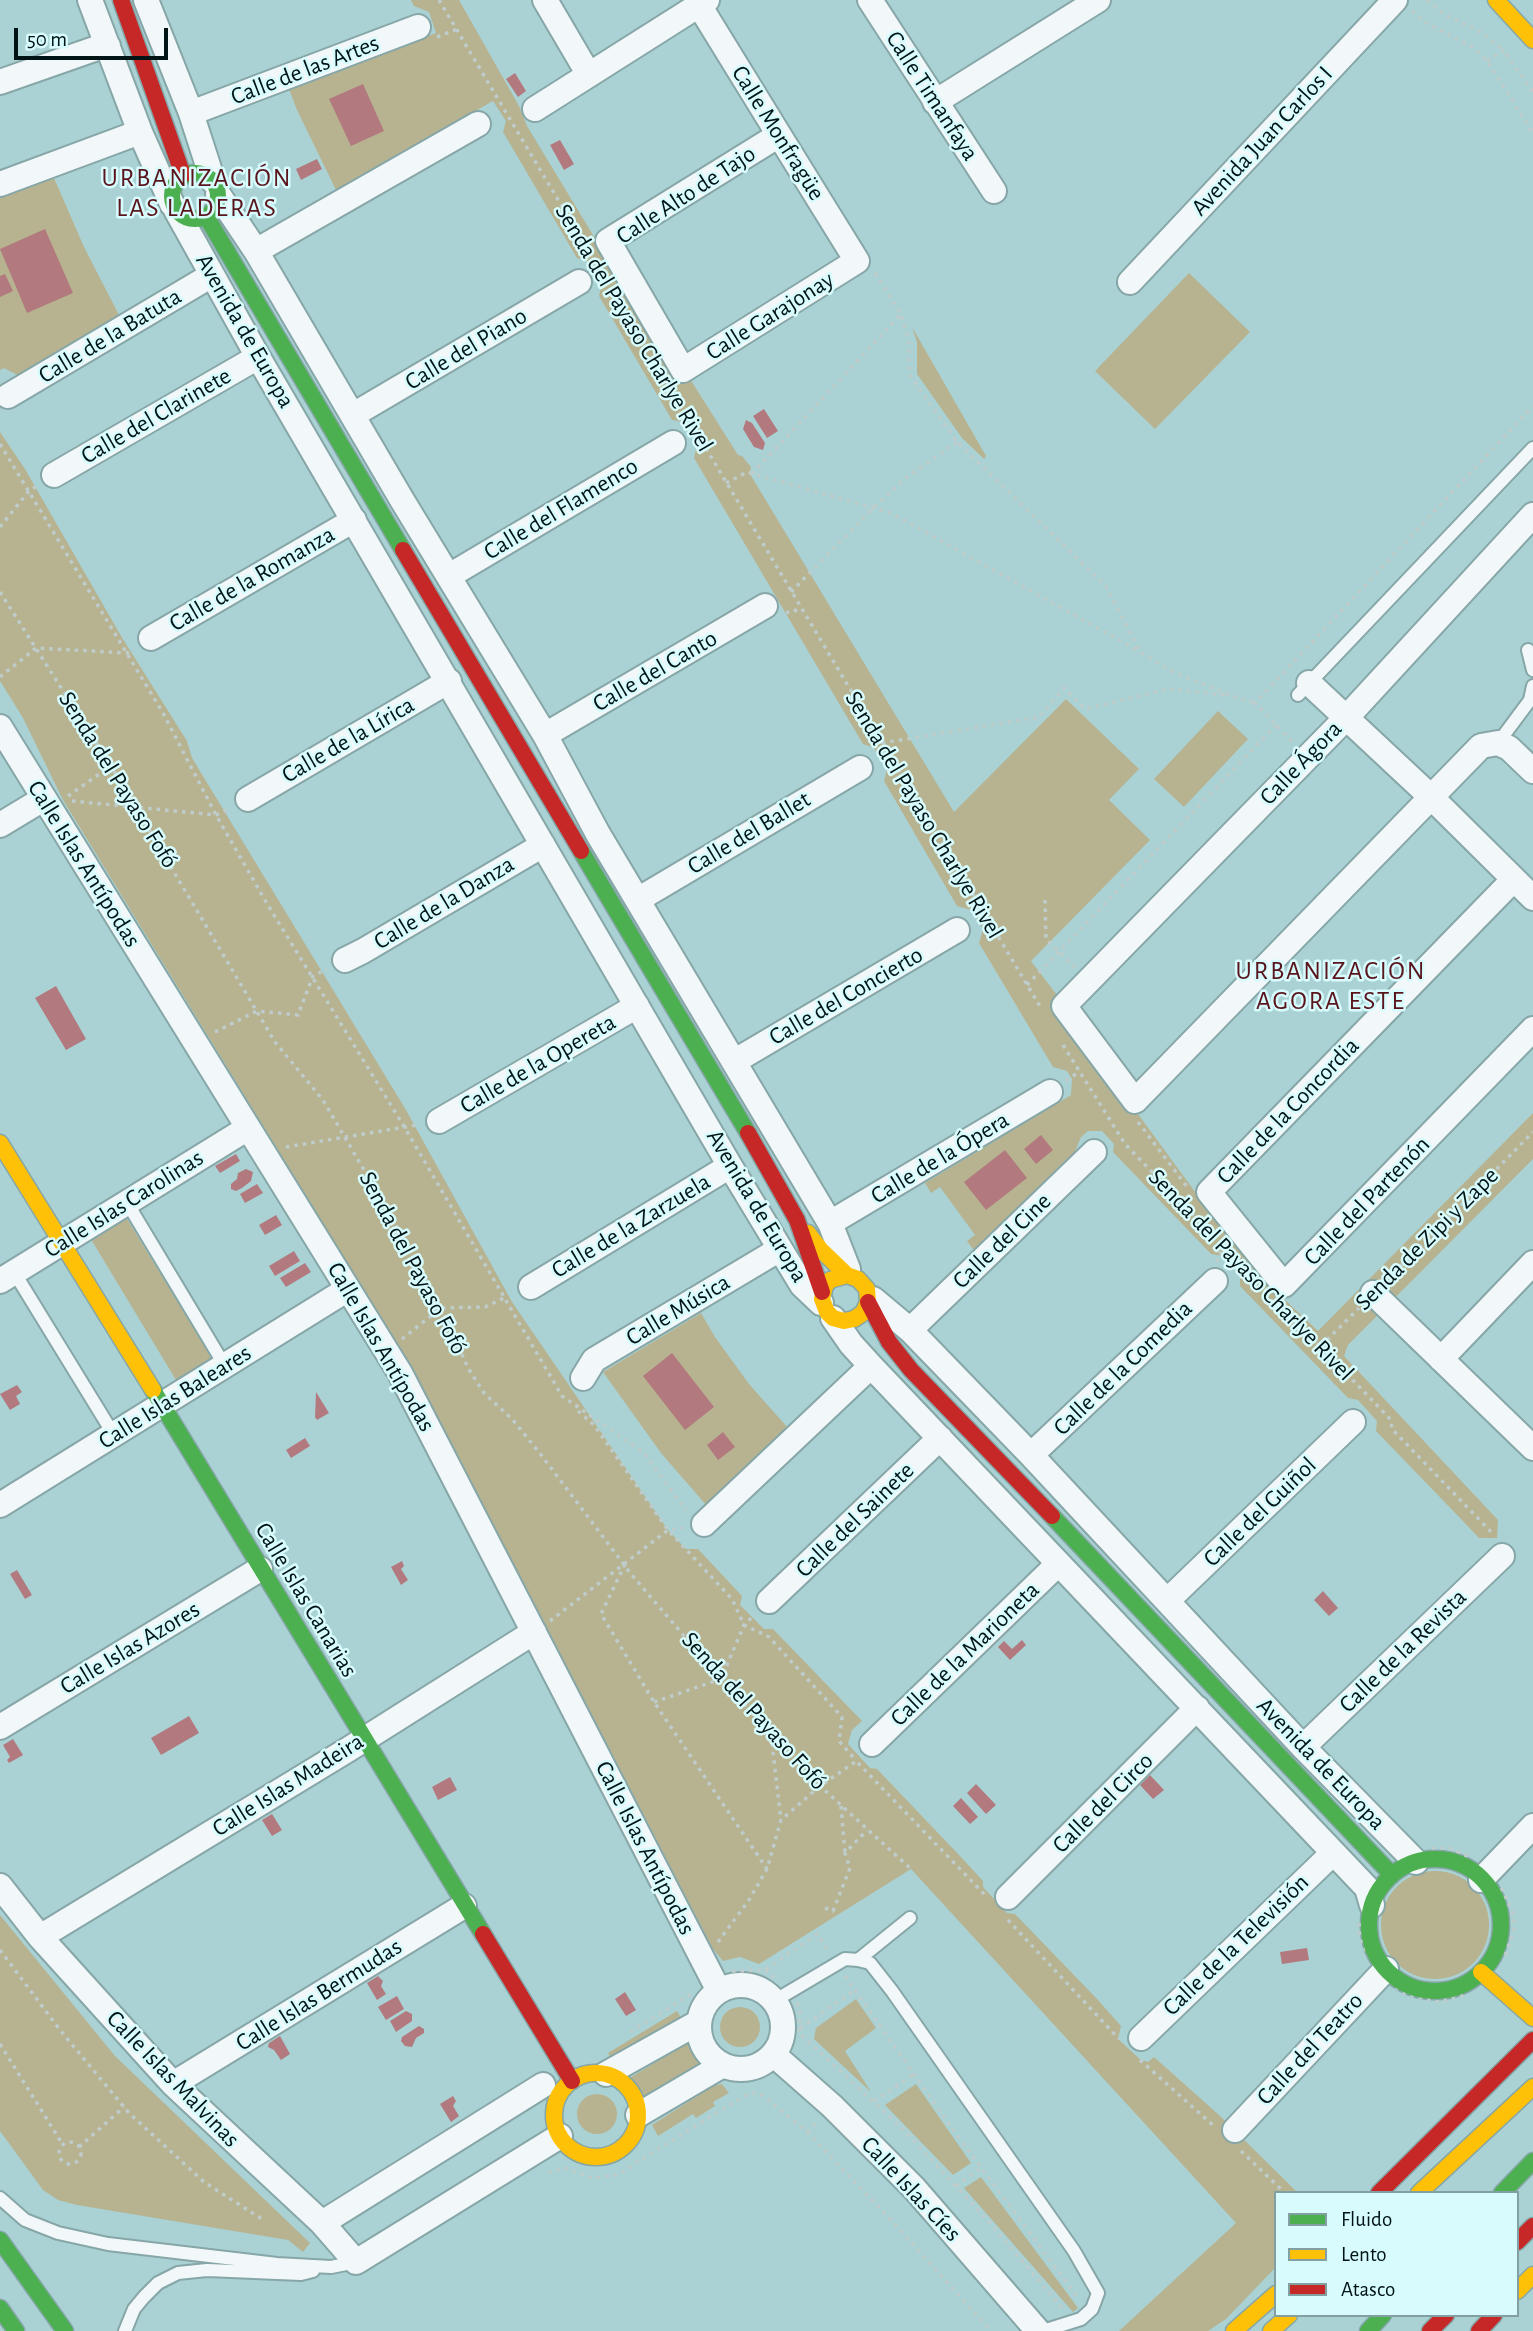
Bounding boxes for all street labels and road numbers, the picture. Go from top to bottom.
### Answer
street label: Calle Timanfaya [879,26,985,166]
street label: Calle de las Artes [227,29,383,111]
street label: Calle Monfragüe [725,60,831,206]
street label: Avenida Juan Carlos I [1185,60,1339,222]
street label: Calle Alto de Tajo [611,139,761,251]
street label: Senda del Payaso Charlye Rivel [549,199,719,457]
street label: Avenida de Europa [189,249,301,413]
street label: Calle Garajonay [701,265,839,367]
street label: Calle de la Batuta [33,282,187,390]
street label: Calle del Piano [400,301,532,397]
street label: Calle del Clarinete [76,361,236,471]
street label: Calle del Flamenco [479,452,643,566]
street label: Calle de la Romanza [164,520,340,638]
street label: Calle del Canto [588,624,722,718]
street label: Senda del Payaso Fofó [52,686,184,874]
street label: Senda del Payaso Charlye Rivel [839,686,1009,944]
street label: Calle de la Lírica [277,690,419,790]
street label: Calle Ágora [1254,715,1348,811]
street label: Calle Islas Antípodas [21,775,147,953]
street label: Calle del Ballet [682,785,816,881]
street label: Calle de la Danza [369,850,519,956]
street label: Calle del Concierto [764,940,928,1052]
street label: Calle de la Opereta [455,1008,621,1120]
street label: Calle de la Concordia [1211,1032,1365,1190]
street label: Calle de la Ópera [866,1105,1014,1211]
street label: Avenida de Europa [700,1124,814,1288]
street label: Calle del Partenón [1298,1130,1436,1272]
street label: Calle Islas Carolinas [39,1144,209,1264]
street label: Senda de Zipi y Zape [1349,1161,1505,1317]
street label: Senda del Payaso Charlye Rivel [1142,1163,1360,1387]
street label: Senda del Payaso Fofó [353,1167,473,1359]
street label: Calle de la Zarzuela [546,1167,716,1285]
street label: Calle del Cine [947,1187,1057,1295]
street label: Calle Islas Antípodas [321,1257,441,1437]
street label: Calle Música [621,1268,735,1352]
street label: Calle de la Comedia [1048,1294,1198,1442]
street label: Calle Islas Baleares [93,1339,257,1455]
street label: Calle del Guiñol [1198,1451,1322,1573]
street label: Calle del Sainete [790,1456,920,1584]
street label: Calle Islas Canarias [249,1517,363,1683]
street label: Calle de la Marioneta [885,1576,1045,1732]
street label: Calle de la Revista [1333,1583,1473,1719]
street label: Calle Islas Azores [55,1595,205,1701]
street label: Senda del Payaso Fofó [675,1626,833,1796]
street label: Avenida de Europa [1250,1692,1392,1836]
street label: Calle Islas Madeira [207,1727,369,1843]
street label: Calle del Circo [1047,1747,1159,1859]
street label: Calle Islas Antípodas [589,1756,701,1940]
street label: Calle de la Televisión [1157,1868,1315,2022]
street label: Calle Islas Bermudas [231,1932,407,2058]
street label: Calle del Teatro [1251,1987,1369,2111]
street label: Calle Islas Malvinas [100,2005,246,2153]
street label: Calle Islas Cíes [855,2130,967,2248]

